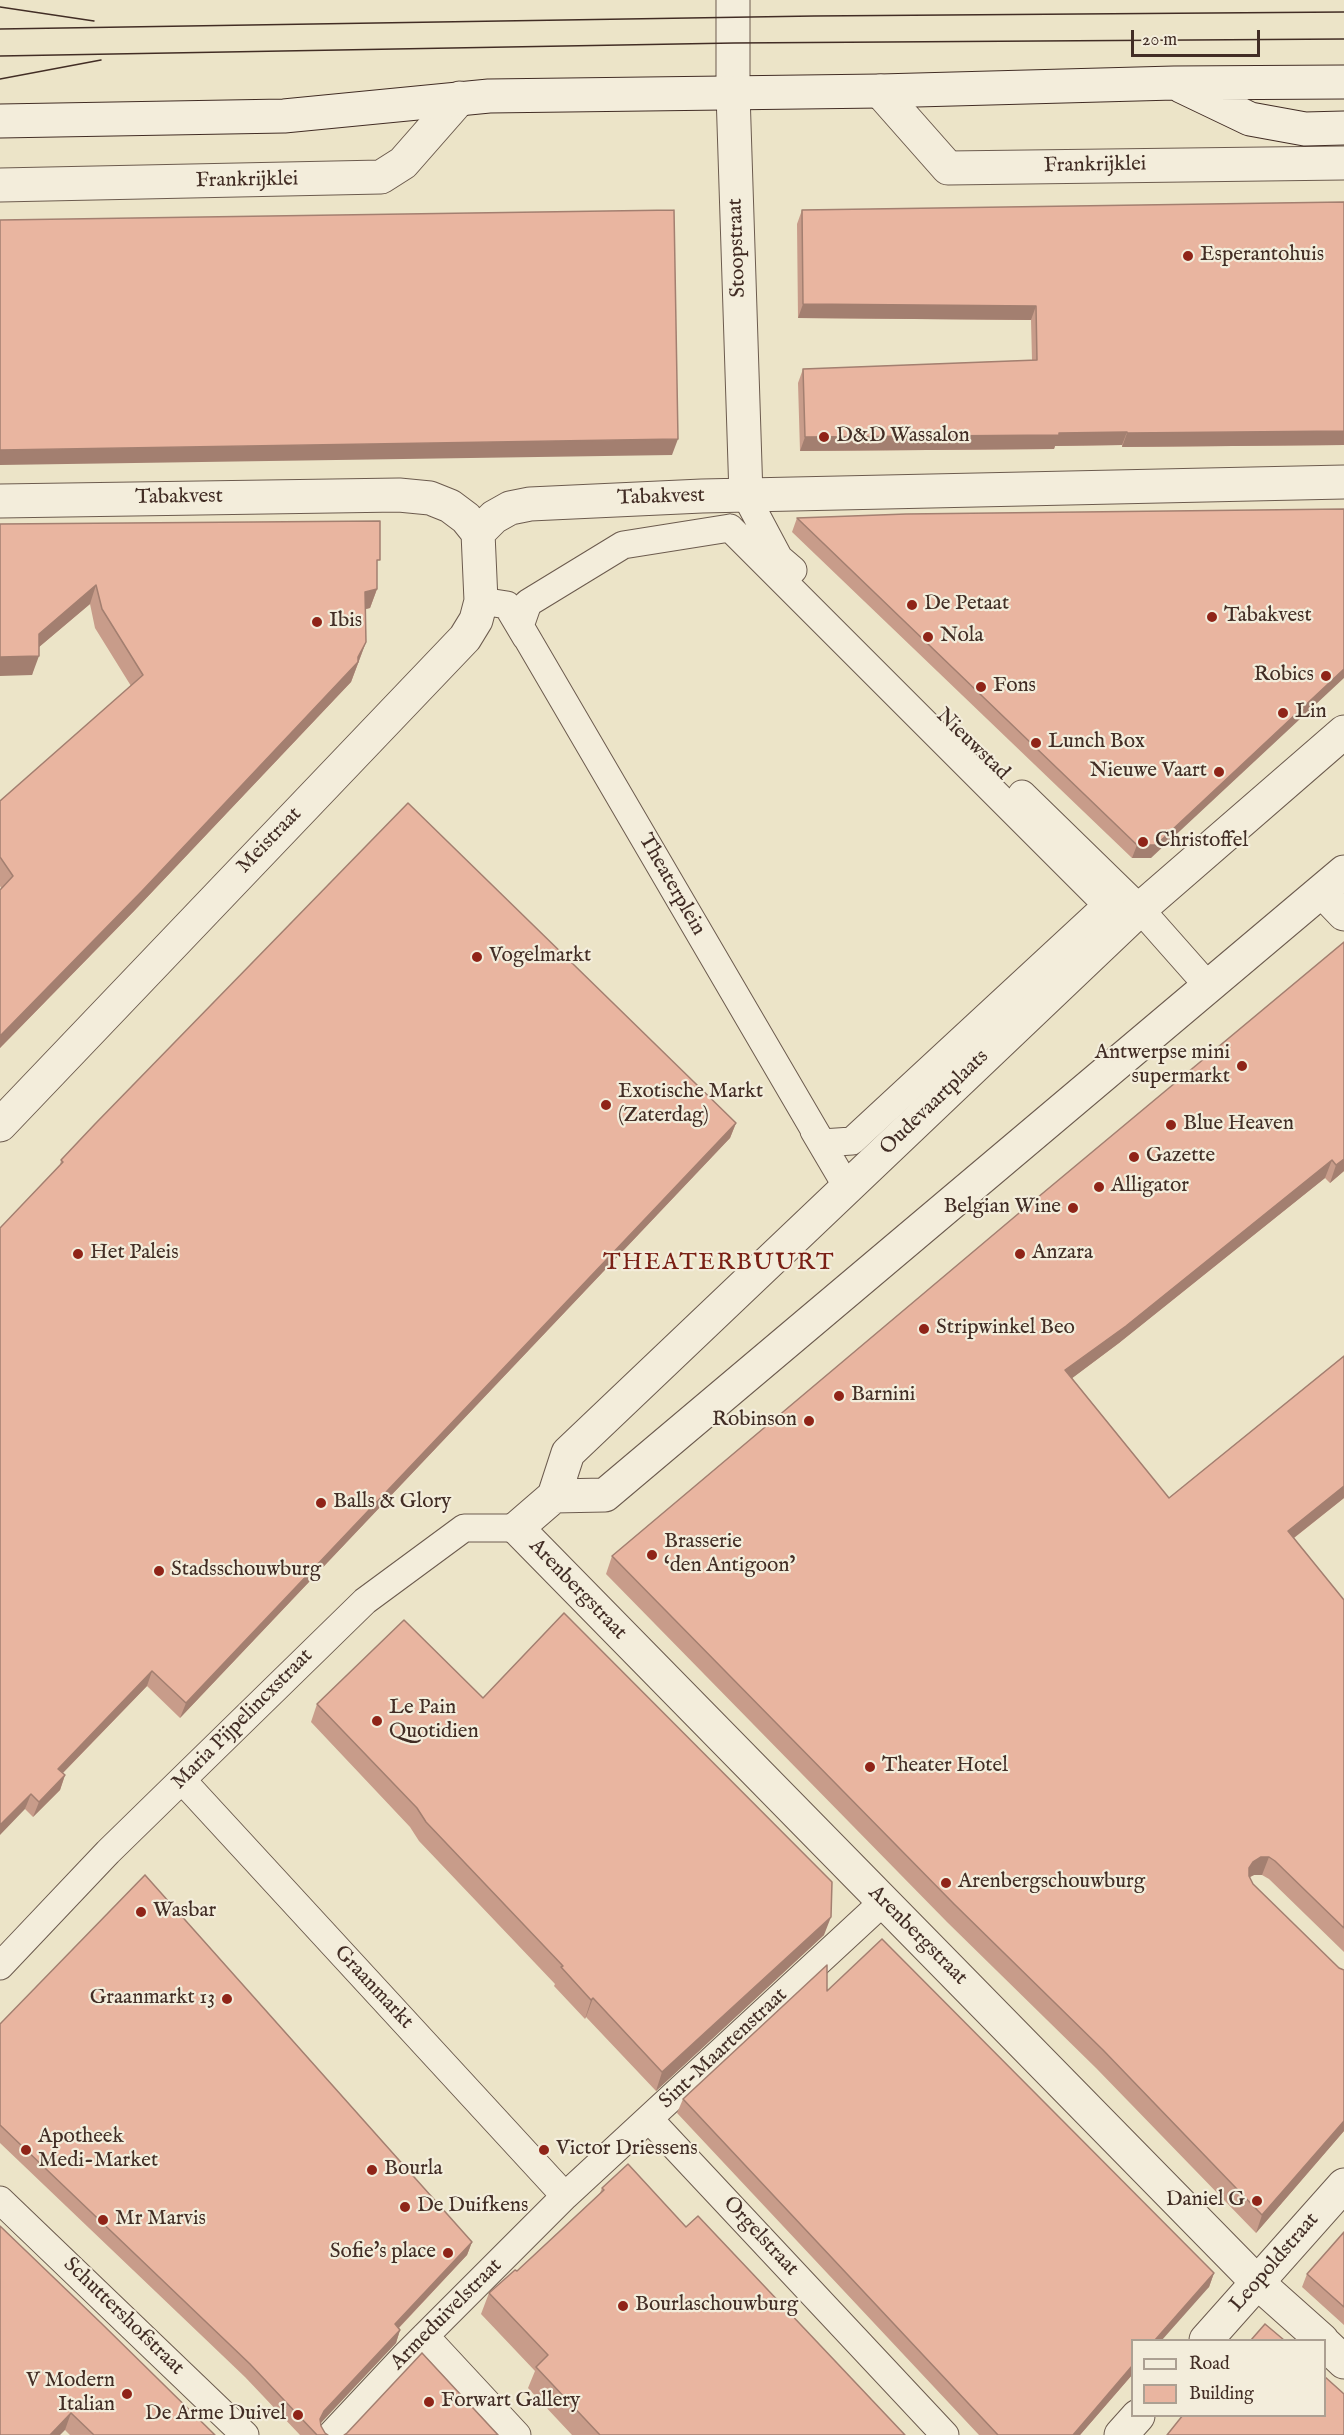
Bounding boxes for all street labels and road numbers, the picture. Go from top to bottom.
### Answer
street label: Frankrijklei [1043,153,1147,179]
street label: Frankrijklei [195,168,299,194]
street label: Stoopstraat [724,198,752,298]
street label: Tabakvest [617,484,705,512]
street label: Tabakvest [135,485,223,511]
street label: Nieuwstad [930,704,1014,786]
street label: Meistraat [232,803,308,879]
street label: Theaterplein [632,830,710,940]
street label: Oudevaartplaats [875,1045,995,1161]
street label: Arenbergstraat [523,1534,631,1646]
street label: Maria Pijpelincxstraat [167,1644,319,1796]
street label: Arenbergstraat [862,1881,972,1991]
street label: Graanmarkt [328,1941,418,2035]
street label: Sint-Maartenstraat [655,1983,793,2115]
street label: Orgelstraat [717,2192,803,2282]
street label: Leopoldstraat [1225,2208,1325,2318]
street label: Schuttershofstraat [57,2253,189,2381]
street label: Armeduivelstraat [386,2254,508,2376]

